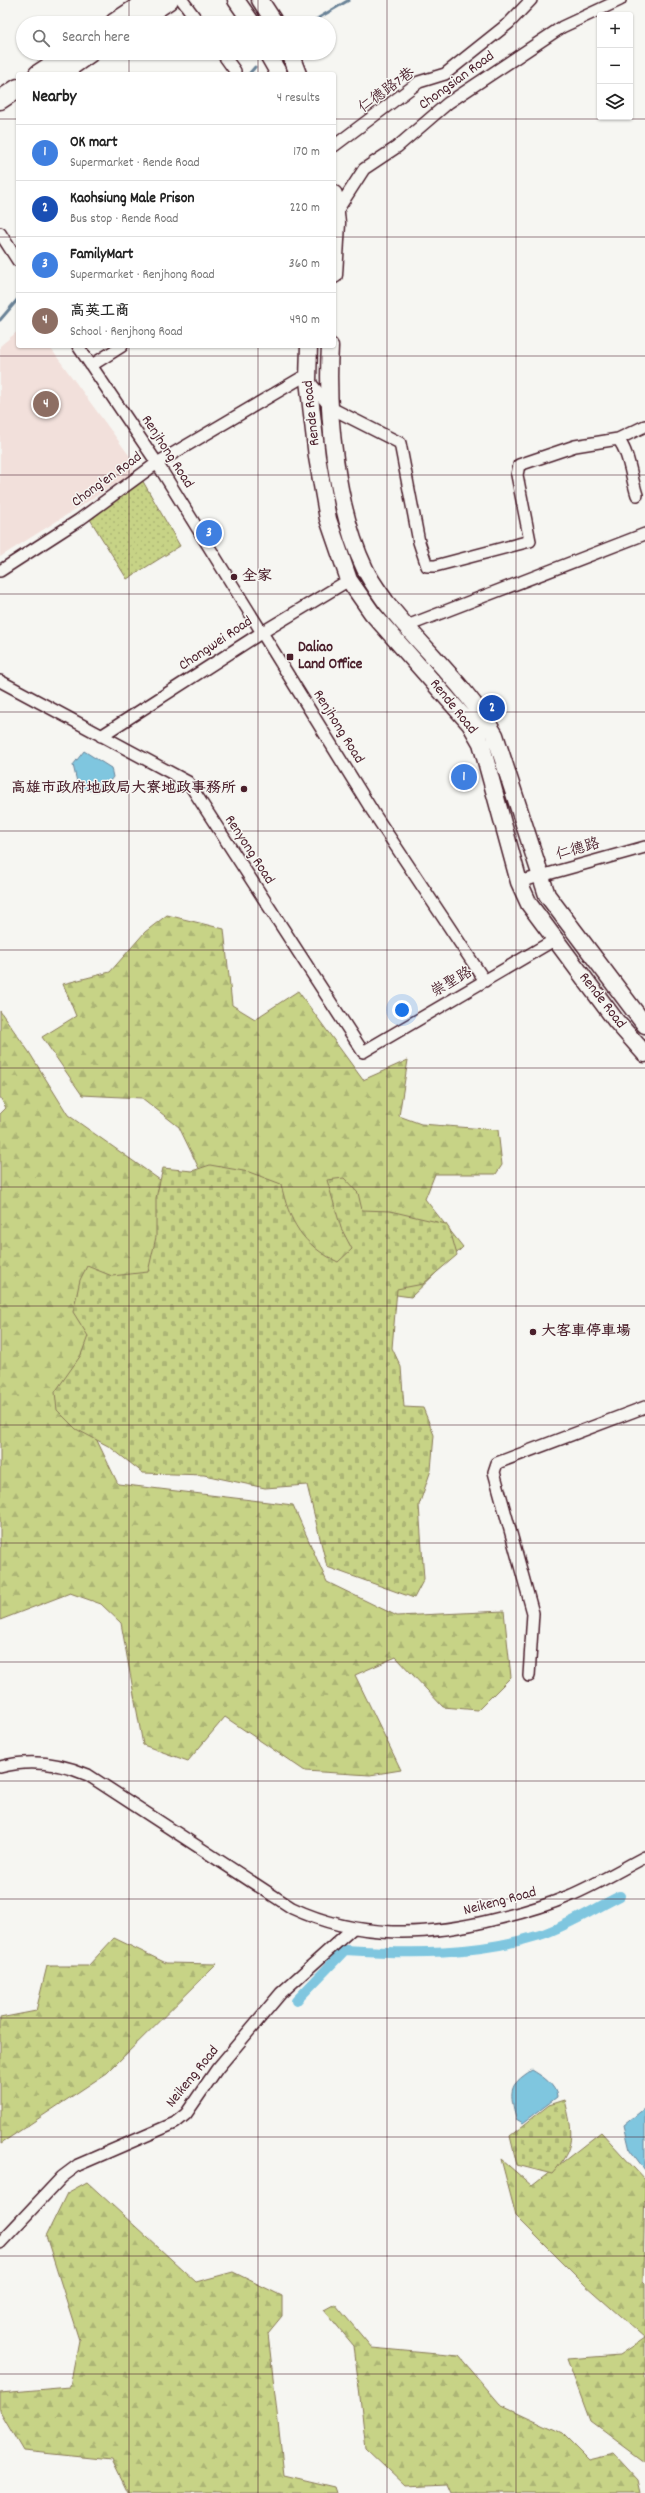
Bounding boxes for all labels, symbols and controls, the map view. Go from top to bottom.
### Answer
map controls [597,12,633,120]
button: + [597,12,633,48]
search box [16,16,336,60]
icon: search [30,27,52,49]
text: Search here [62,27,130,49]
street label: Chongsian Road [415,46,499,116]
button: − [597,48,633,84]
street label: 仁德路7巷 [354,63,420,119]
button: layers [597,84,633,120]
text: Nearby [32,86,76,110]
text: 4 results [277,89,320,108]
text: OK mart [70,132,117,154]
text: 1 [44,143,46,162]
text: 170 m [293,143,320,162]
text: Supermarket · Rende Road [70,154,200,173]
text: Kaohsiung Male Prison [70,188,194,210]
text: 2 [42,199,48,218]
text: 220 m [290,199,320,218]
text: Bus stop · Rende Road [70,210,178,229]
text: FamilyMart [70,244,133,266]
text: 3 [42,255,48,274]
text: 360 m [289,255,320,274]
text: Supermarket · Renjhong Road [70,266,215,285]
text: 高英工商 [70,301,130,323]
text: 4 [42,311,48,330]
text: 490 m [290,311,320,330]
text: School · Renjhong Road [70,323,183,342]
street label: Rende Road [298,379,326,447]
pin: 4 [33,389,59,419]
street label: Renjhong Road [135,411,199,493]
street label: Chong'en Road [67,447,147,513]
pin: 3 [196,518,222,548]
place label: 全家 [242,566,272,588]
marker: 全家 [229,572,239,582]
street label: Chongwei Road [175,611,257,677]
place label: Daliao Land Office [298,637,363,676]
marker: Daliao Land Office [285,652,295,662]
street label: Rende Road [424,674,482,740]
street label: Renjhong Road [307,686,369,768]
pin: 2 [479,693,505,723]
pin: 1 [451,762,477,792]
place label: 高雄市政府地政局大寮地政事務所 [11,778,236,800]
marker: 高雄市政府地政局大寮地政事務所 [239,784,249,794]
street label: Renyong Road [218,811,280,889]
street label: 仁德路 [553,833,603,867]
street label: 崇聖路 [427,962,477,1004]
street label: Rende Road [573,968,631,1034]
your location [392,1000,412,1020]
place label: 大客車停車場 [541,1321,631,1343]
marker: 大客車停車場 [528,1327,538,1337]
street label: Neikeng Road [461,1882,539,1922]
street label: Neikeng Road [161,2041,225,2113]

